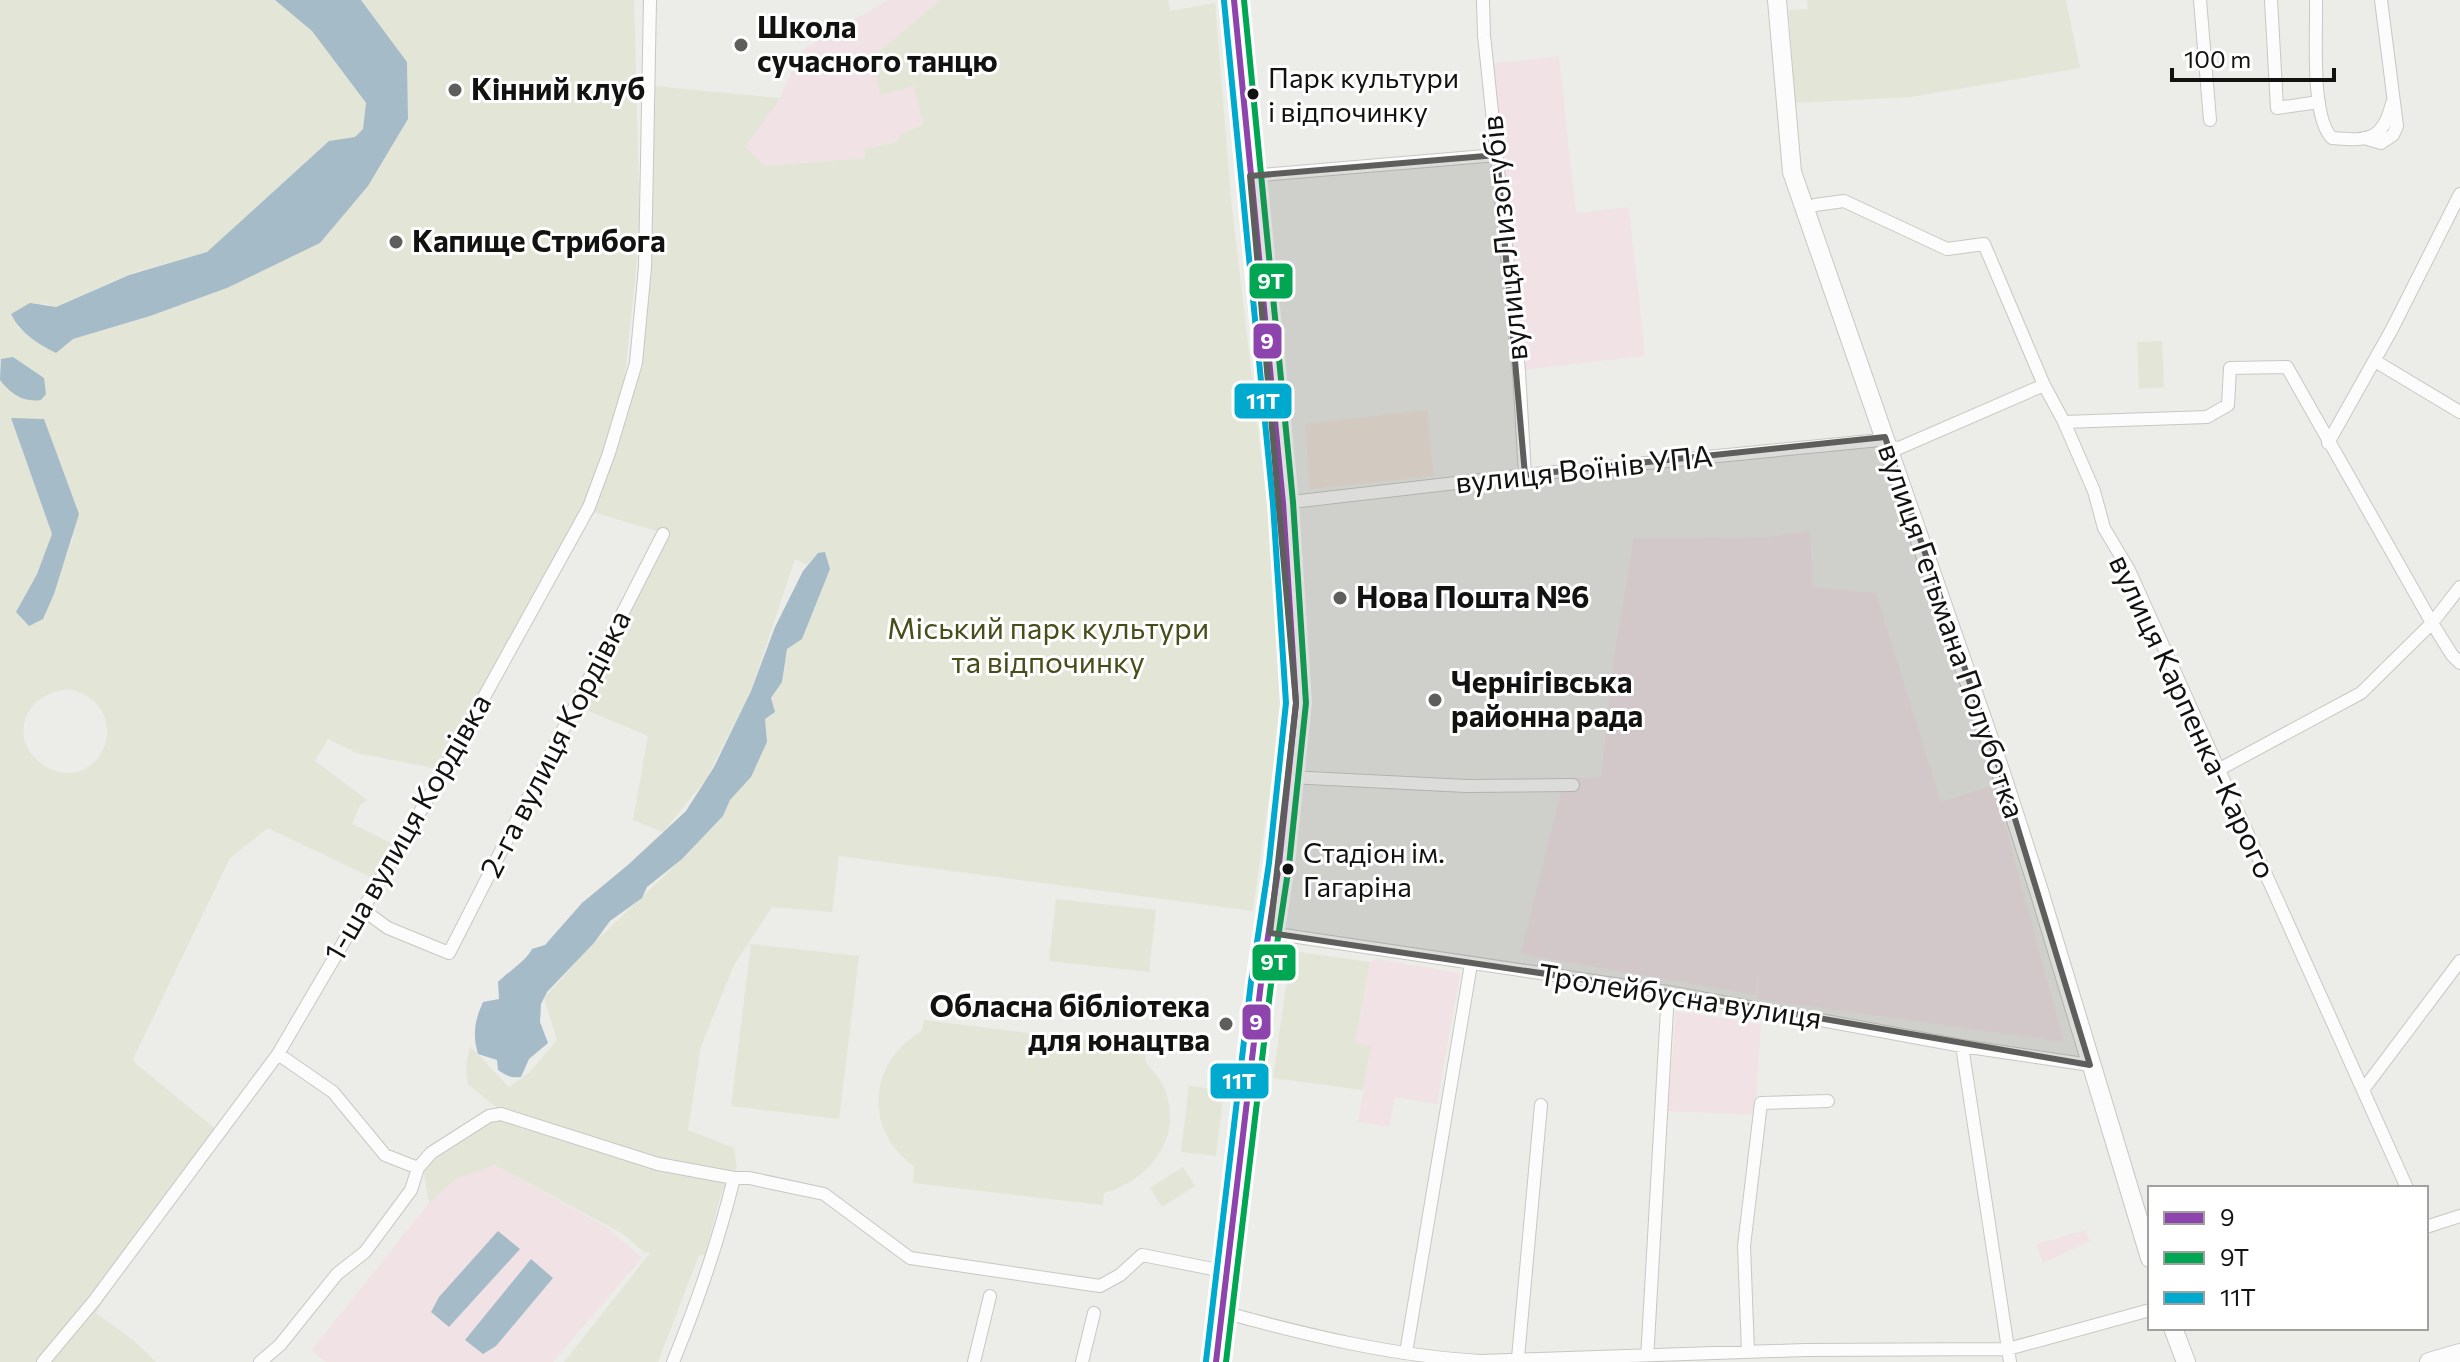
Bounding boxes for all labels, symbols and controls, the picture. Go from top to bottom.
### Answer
place label: Школа сучасного танцю [757,7,998,78]
scale bar [2172,32,2334,82]
marker: Школа сучасного танцю [732,36,750,54]
text: 100 m [2184,44,2251,73]
place label: Парк культури і відпочинку [1268,60,1459,128]
place label: Кінний клуб [471,69,645,106]
marker: Кінний клуб [446,81,464,99]
marker: Парк культури і відпочинку [1245,86,1261,102]
street label: вулиця Лизогубів [1471,114,1534,363]
place label: Капище Стрибога [412,221,666,258]
marker: Капище Стрибога [387,233,405,251]
line badge: 9Т [1248,262,1294,300]
text: 9Т [1257,267,1285,294]
line badge: 9 [1252,322,1283,360]
text: 9 [1260,327,1274,354]
line badge: 11Т [1233,382,1293,420]
text: 11Т [1246,387,1280,414]
street label: вулиця Воїнів УПА [1453,436,1714,499]
street label: вулиця Гетьмана Полуботка [1872,438,2035,822]
street label: вулиця Карпенка-Карого [2103,548,2286,884]
place label: Нова Пошта №6 [1356,577,1590,614]
marker: Нова Пошта №6 [1331,589,1349,607]
street label: 2-га вулиця Кордівка [470,603,637,883]
park label: Міський парк культури та відпочинку [887,608,1209,679]
place label: Чернігівська районна рада [1451,662,1643,733]
street label: 1-ша вулиця Кордівка [314,686,498,967]
marker: Чернігівська районна рада [1426,691,1444,709]
place label: Стадіон ім. Гагаріна [1303,835,1445,903]
marker: Стадіон ім. Гагаріна [1280,861,1296,877]
line badge: 9Т [1251,943,1297,982]
text: 9Т [1260,948,1288,975]
street label: Тролейбусна вулиця [1536,954,1825,1035]
place label: Обласна бібліотека для юнацтва [930,986,1210,1057]
line badge: 9 [1241,1003,1272,1041]
text: 9 [1249,1008,1263,1035]
marker: Обласна бібліотека для юнацтва [1217,1015,1235,1033]
line badge: 11Т [1209,1062,1270,1100]
text: 11Т [1222,1067,1256,1094]
legend [2148,1186,2428,1330]
text: 9 [2220,1202,2235,1231]
text: 9Т [2220,1242,2249,1271]
text: 11Т [2220,1282,2256,1311]

